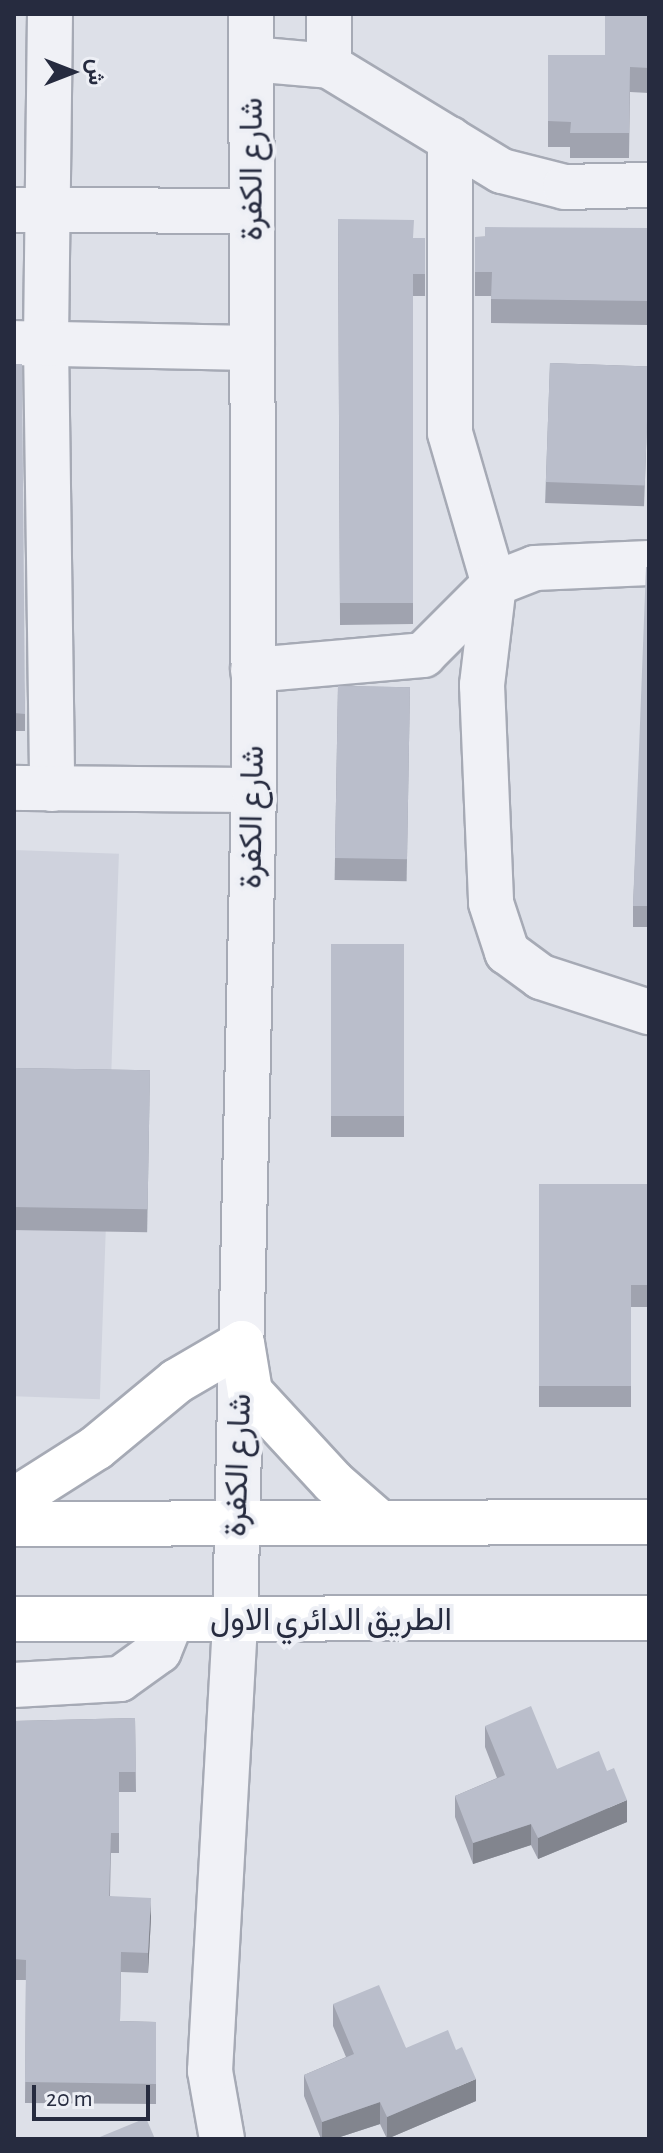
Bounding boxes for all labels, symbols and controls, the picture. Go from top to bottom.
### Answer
north arrow [32,32,112,112]
text: ش [85,59,107,85]
street label: شارع الكفرة [233,97,271,241]
street label: شارع الكفرة [232,745,272,889]
street label: شارع الكفرة [216,1393,260,1537]
street label: الطريق الدائري الاول [210,1601,452,1639]
scale bar [36,2069,154,2119]
text: 20 m [46,2087,93,2111]

